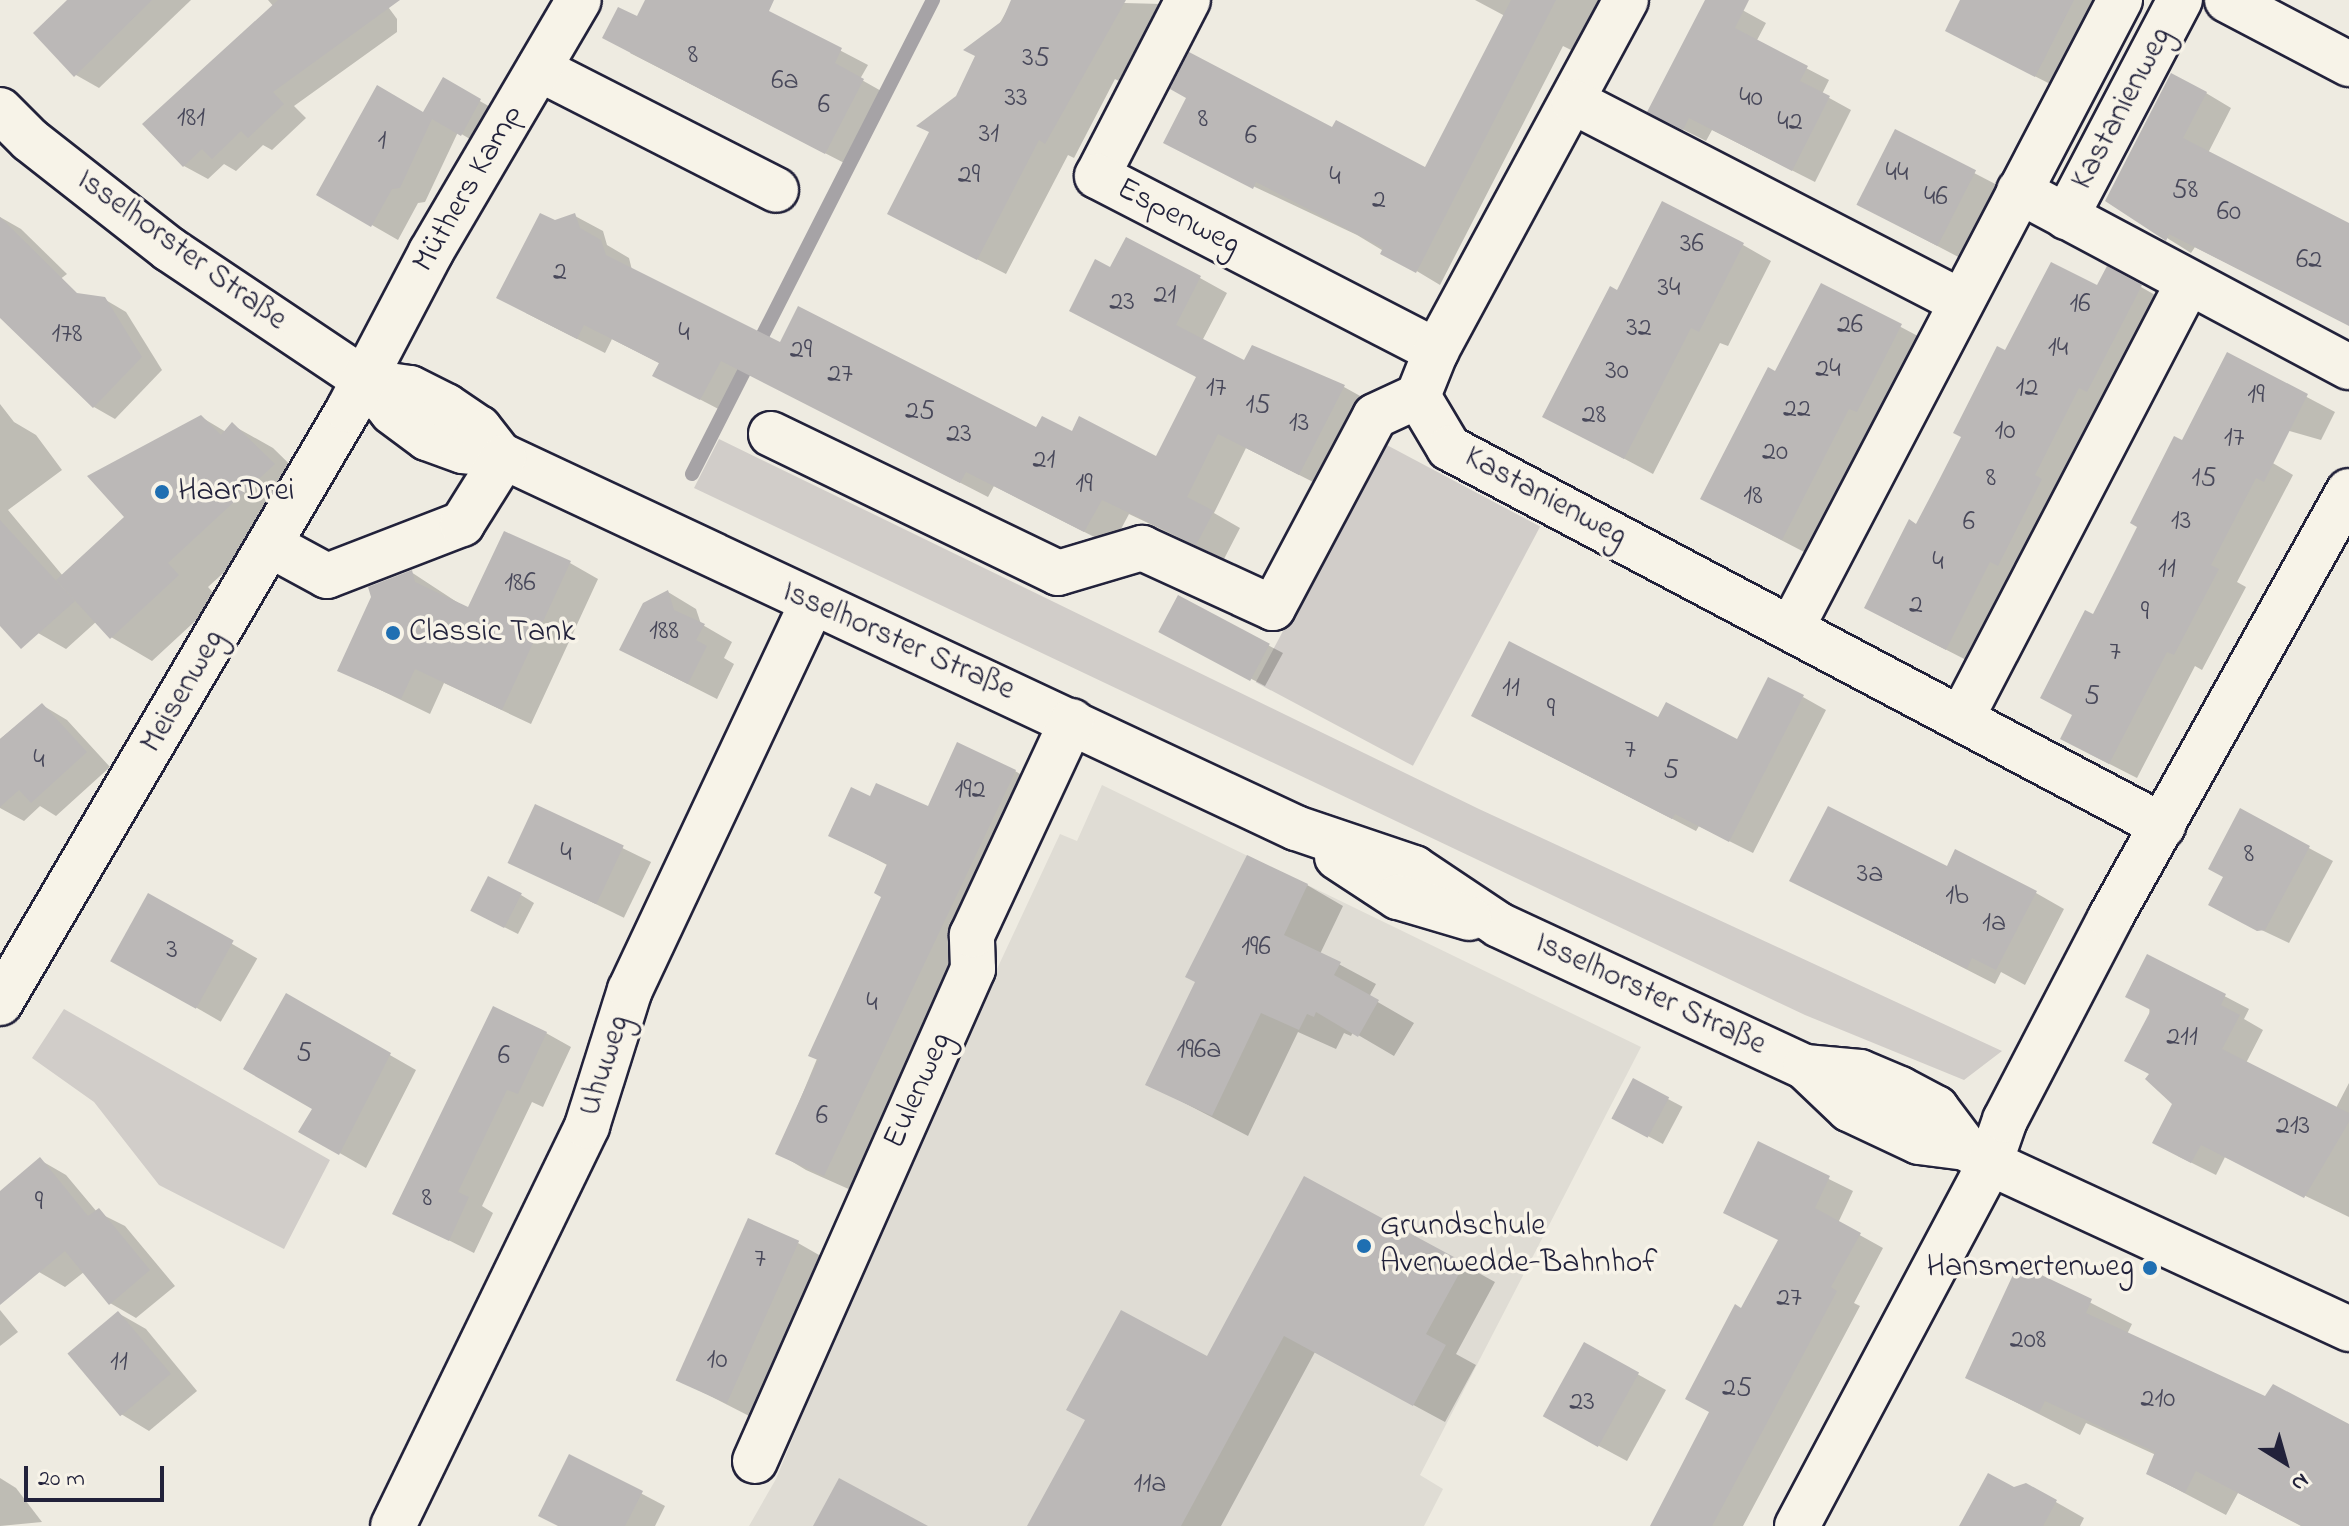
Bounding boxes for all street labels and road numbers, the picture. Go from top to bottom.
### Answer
street label: Kastanienweg [2064,21,2182,197]
street label: Müthers Kamp [406,98,532,280]
street label: Isselhorster Straße [68,162,294,340]
street label: Espenweg [1110,171,1246,265]
street label: Kastanienweg [1457,439,1633,557]
street label: Isselhorster Straße [776,574,1020,710]
street label: Meisenweg [133,624,235,760]
street label: Isselhorster Straße [1528,925,1772,1065]
street label: Uhuweg [572,1011,640,1121]
street label: Eulenweg [876,1027,962,1155]

